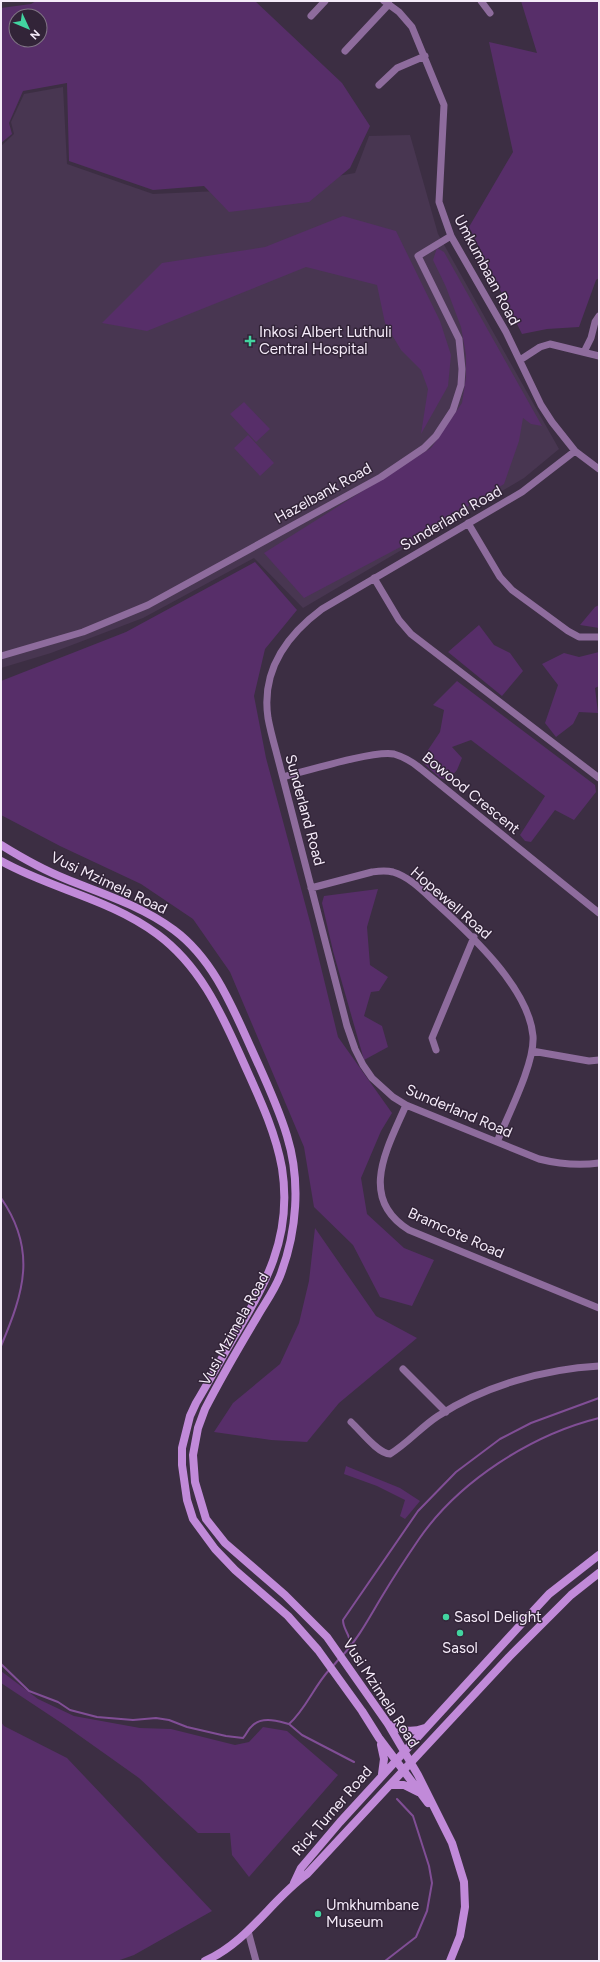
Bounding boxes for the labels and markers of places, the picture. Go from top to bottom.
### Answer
place label: Inkosi Albert Luthuli Central Hospital [259,323,392,358]
marker: Inkosi Albert Luthuli Central Hospital [244,335,256,347]
place label: Sasol Delight [454,1608,542,1626]
marker: Sasol Delight [441,1612,451,1622]
marker: Sasol [455,1628,465,1638]
place label: Sasol [442,1639,478,1657]
place label: Umkhumbane Museum [326,1896,419,1931]
marker: Umkhumbane Museum [313,1909,323,1919]

